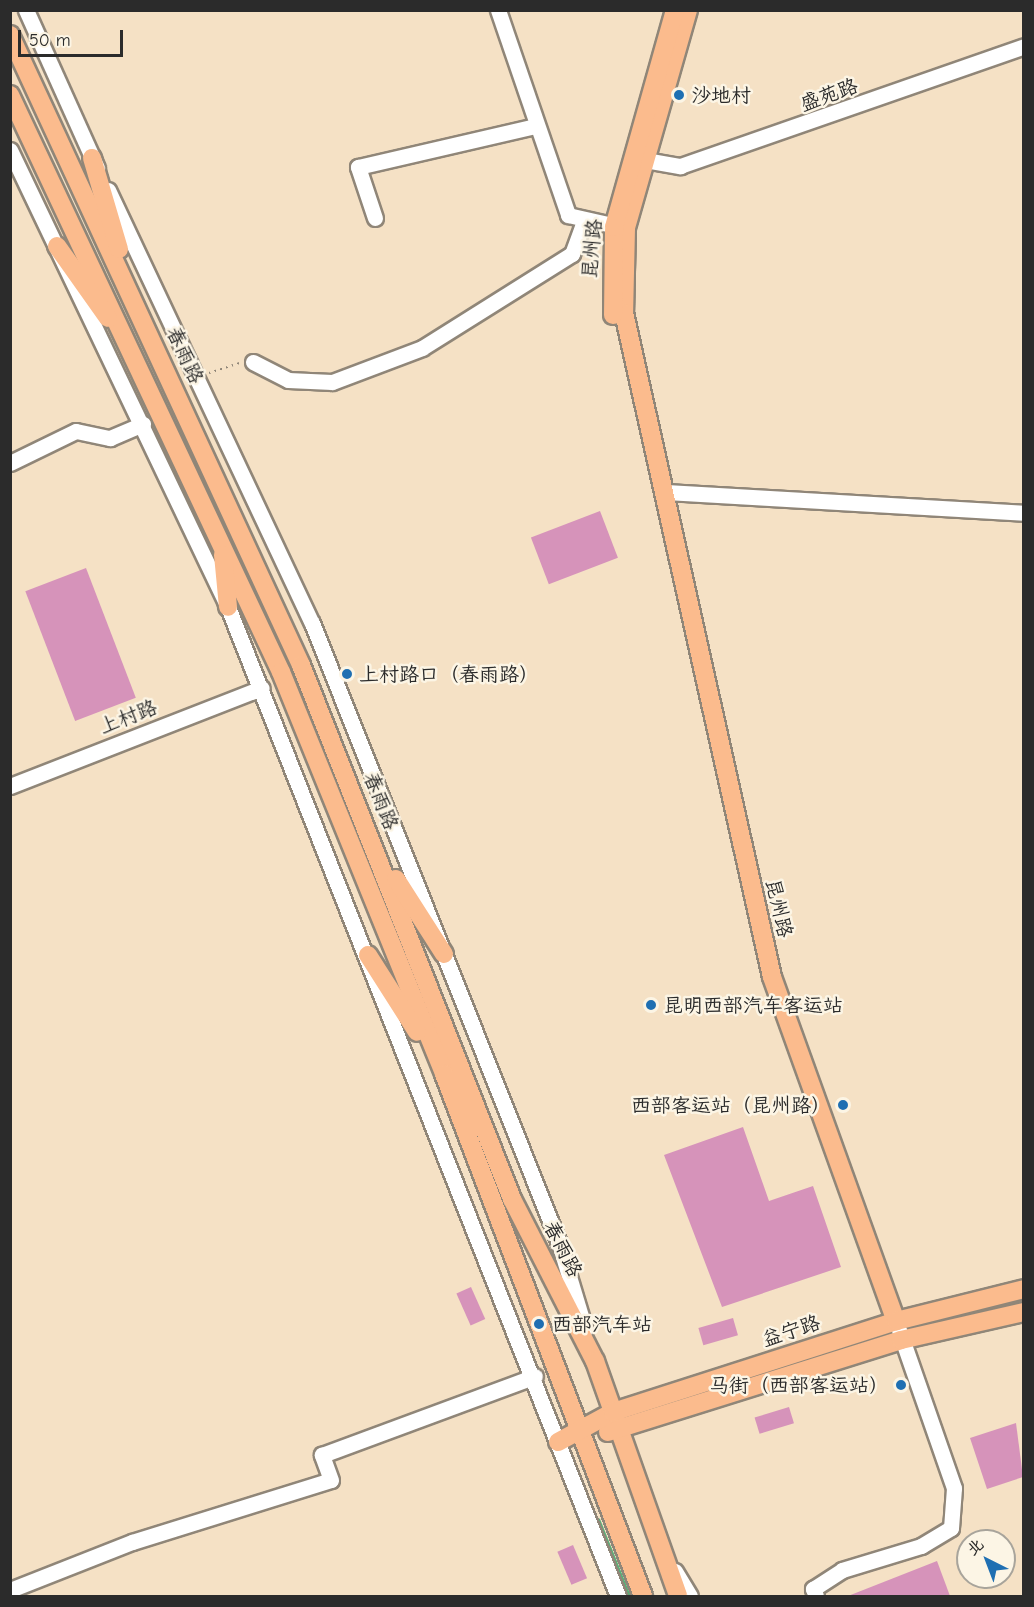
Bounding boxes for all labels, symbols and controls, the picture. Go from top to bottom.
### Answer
scale bar [21,18,126,56]
text: 50 m [29,30,71,51]
street label: 盛苑路 [797,73,861,117]
place label: 沙地村 [691,83,751,107]
marker: 沙地村 [672,88,686,102]
street label: 昆州路 [577,218,607,280]
street label: 春雨路 [161,323,209,387]
place label: 上村路口（春雨路） [359,662,539,686]
marker: 上村路口（春雨路） [340,667,354,681]
street label: 上村路 [96,695,160,739]
street label: 春雨路 [359,769,403,833]
street label: 昆州路 [761,876,797,940]
place label: 昆明西部汽车客运站 [663,993,843,1017]
marker: 昆明西部汽车客运站 [644,998,658,1012]
place label: 西部客运站（昆州路） [631,1093,831,1117]
marker: 西部客运站（昆州路） [836,1098,850,1112]
street label: 春雨路 [539,1217,587,1281]
street label: 益宁路 [759,1310,823,1352]
place label: 西部汽车站 [552,1312,652,1336]
marker: 西部汽车站 [530,1315,548,1333]
place label: 马街（西部客运站） [709,1373,889,1397]
marker: 马街（西部客运站） [894,1378,908,1392]
north arrow [956,1529,1016,1589]
text: 北 [963,1535,987,1559]

